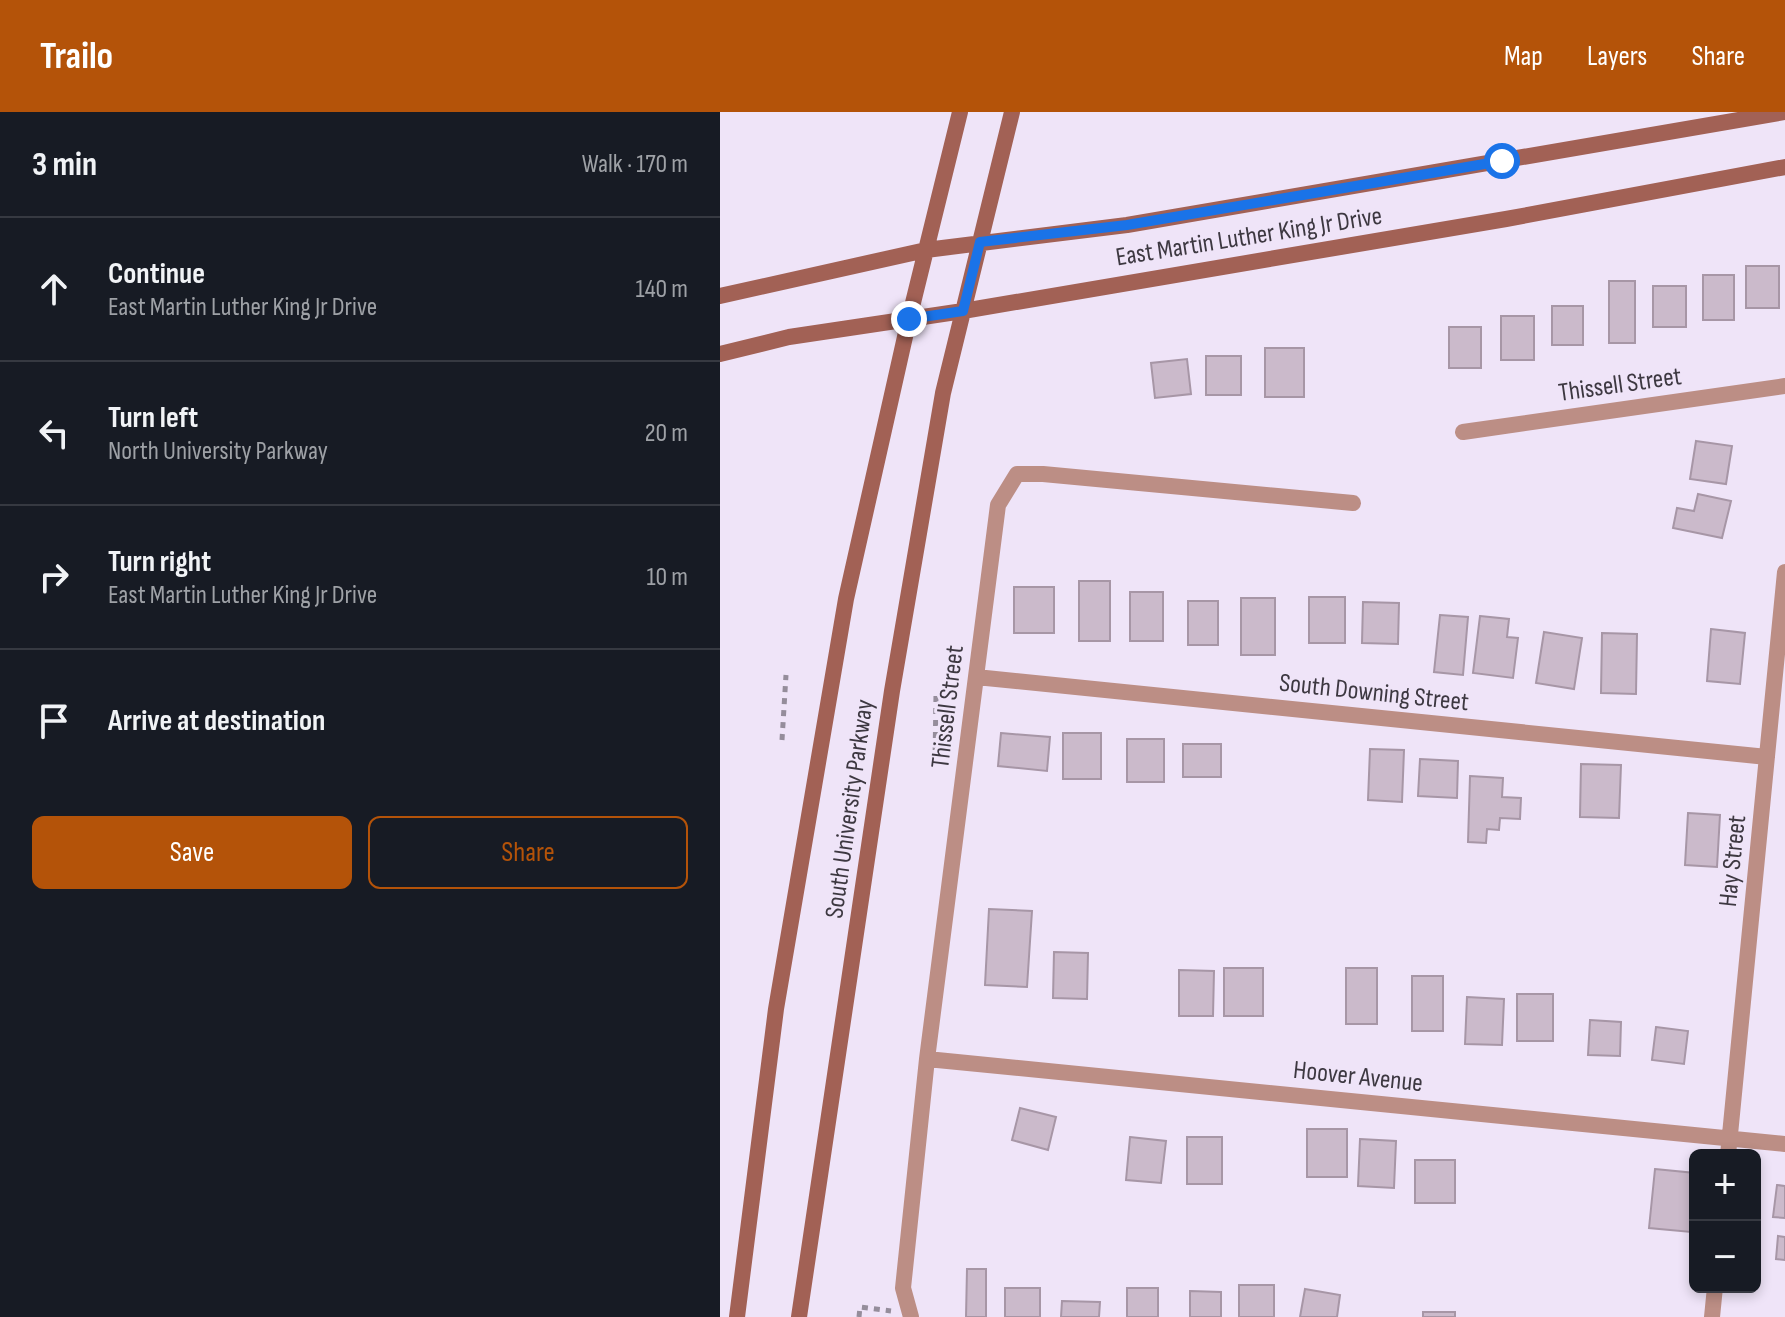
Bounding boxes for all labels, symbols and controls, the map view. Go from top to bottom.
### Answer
text: Trailo [40,34,113,79]
text: Map [1504,40,1543,73]
text: Layers [1587,40,1647,73]
text: Share [1691,40,1745,73]
route start [1484,143,1520,179]
text: 3 min [32,144,97,185]
text: Walk · 170 m [582,149,688,180]
street label: East Martin Luther King Jr Drive [1114,201,1384,273]
text: Continue [108,256,205,292]
icon: ahead [32,267,76,311]
text: 140 m [636,274,688,305]
text: East Martin Luther King Jr Drive [108,292,377,323]
route end [891,301,927,337]
street label: Thissell Street [1557,361,1684,409]
text: Turn left [108,400,198,436]
icon: left [32,411,76,455]
text: 20 m [645,418,688,449]
text: North University Parkway [108,436,328,467]
text: Turn right [108,544,211,580]
icon: right [32,555,76,599]
text: 10 m [646,562,688,593]
text: East Martin Luther King Jr Drive [108,580,377,611]
street label: Thissell Street [925,644,971,770]
street label: South Downing Street [1278,668,1470,718]
street label: South University Parkway [819,698,881,920]
icon: arrive [32,699,76,743]
text: Arrive at destination [108,703,325,739]
street label: Hay Street [1713,814,1753,908]
button: Save [32,816,352,889]
button: Share [368,816,688,889]
street label: Hoover Avenue [1292,1055,1424,1099]
map controls [1689,1149,1761,1293]
button: + [1689,1149,1761,1221]
button: − [1689,1221,1761,1293]

